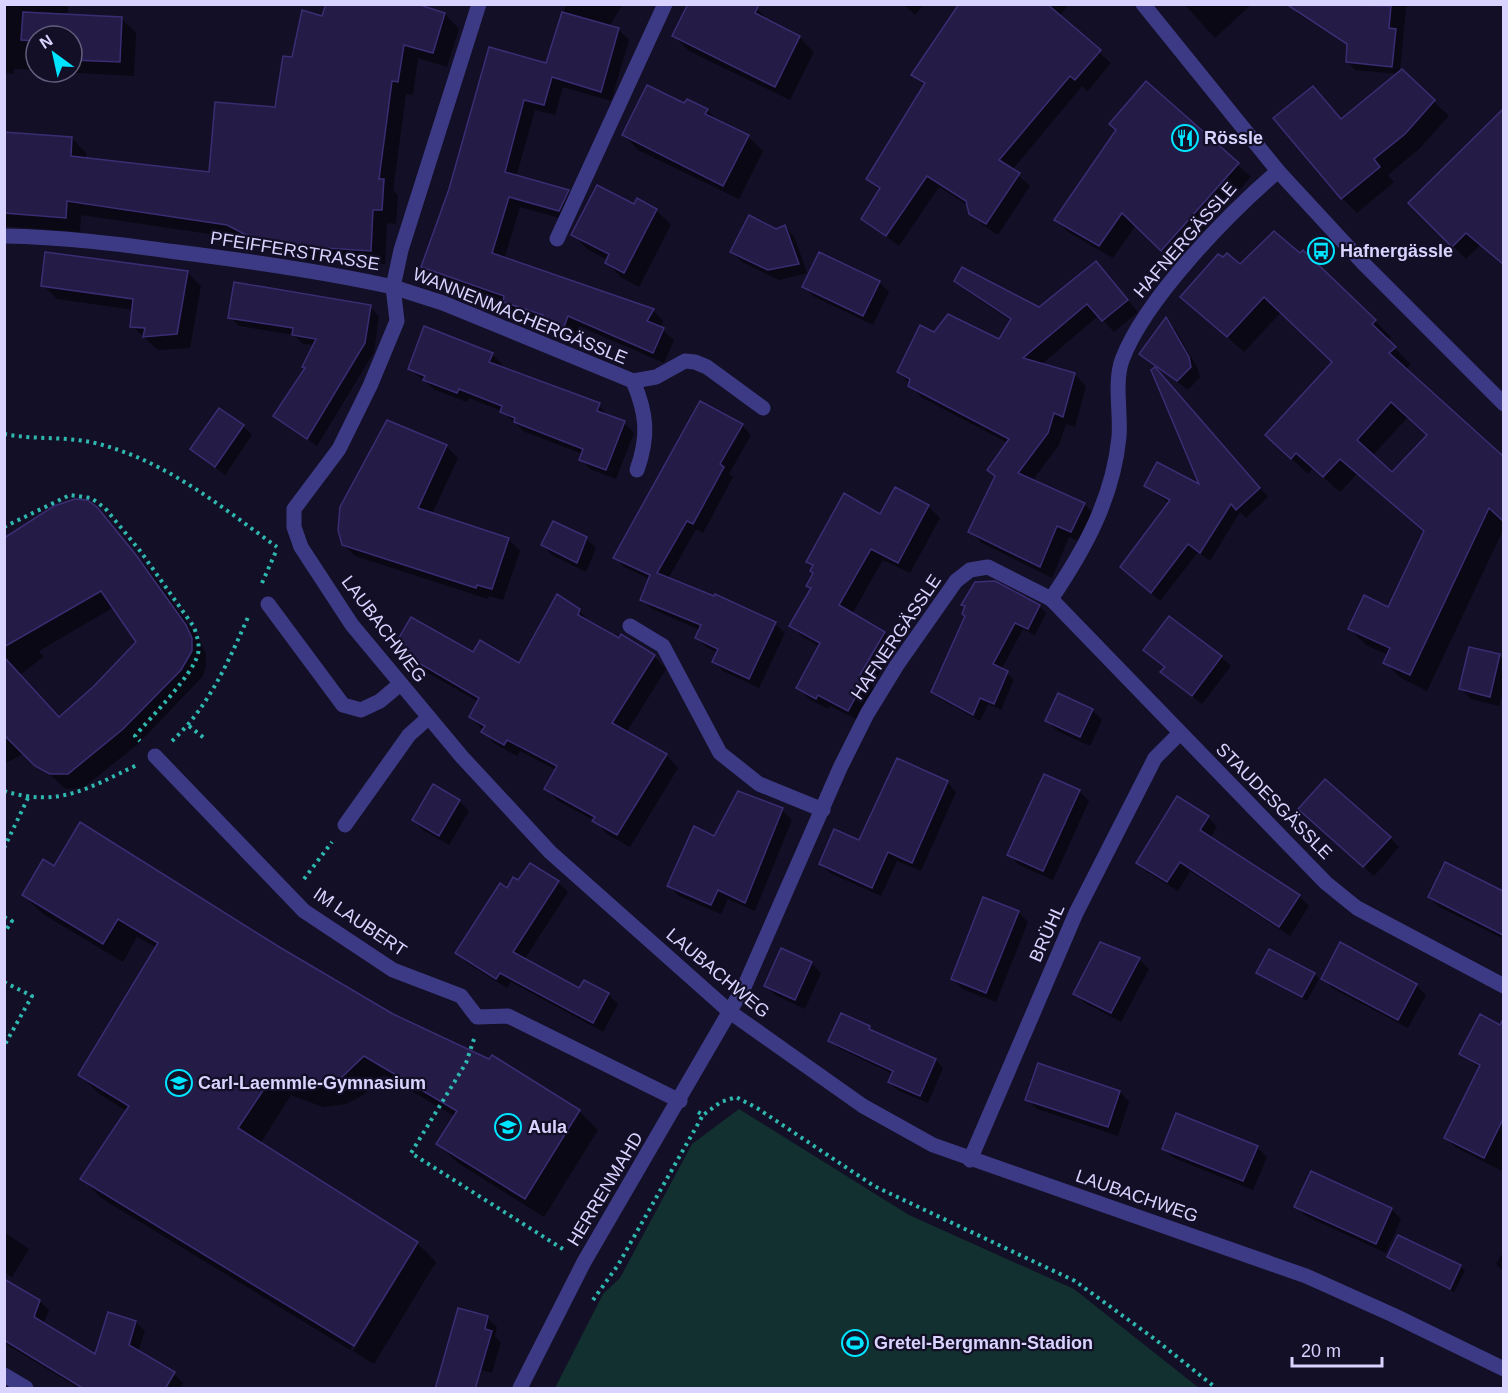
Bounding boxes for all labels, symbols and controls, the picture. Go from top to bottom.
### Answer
north arrow [24,24,84,84]
text: N [37,32,56,52]
restaurant icon: Rössle [1170,123,1200,153]
place label: Rössle [1204,128,1263,148]
street label: HAFNERGÄSSLE [1130,178,1240,302]
street label: PFEIFFERSTRASSE [209,228,381,274]
bus stop icon: Hafnergässle [1306,236,1336,266]
place label: Hafnergässle [1340,241,1453,261]
street label: WANNENMACHERGÄSSLE [410,264,630,368]
street label: HAFNERGÄSSLE [847,571,945,703]
street label: LAUBACHWEG [337,572,431,686]
street label: STAUDESGÄSSLE [1212,739,1336,863]
street label: IM LAUBERT [310,884,410,960]
street label: BRÜHL [1025,901,1069,965]
street label: LAUBACHWEG [663,924,773,1022]
school or university icon: Carl-Laemmle-Gymnasium [164,1068,194,1098]
place label: Carl-Laemmle-Gymnasium [198,1073,426,1093]
school or university icon: Aula [493,1112,523,1142]
place label: Aula [528,1117,568,1137]
street label: HERRENMAHD [563,1129,647,1249]
street label: LAUBACHWEG [1073,1166,1201,1226]
sports icon: Gretel-Bergmann-Stadion [840,1328,870,1358]
scale bar [1292,1330,1382,1368]
place label: Gretel-Bergmann-Stadion [874,1333,1093,1353]
text: 20 m [1301,1341,1341,1361]

